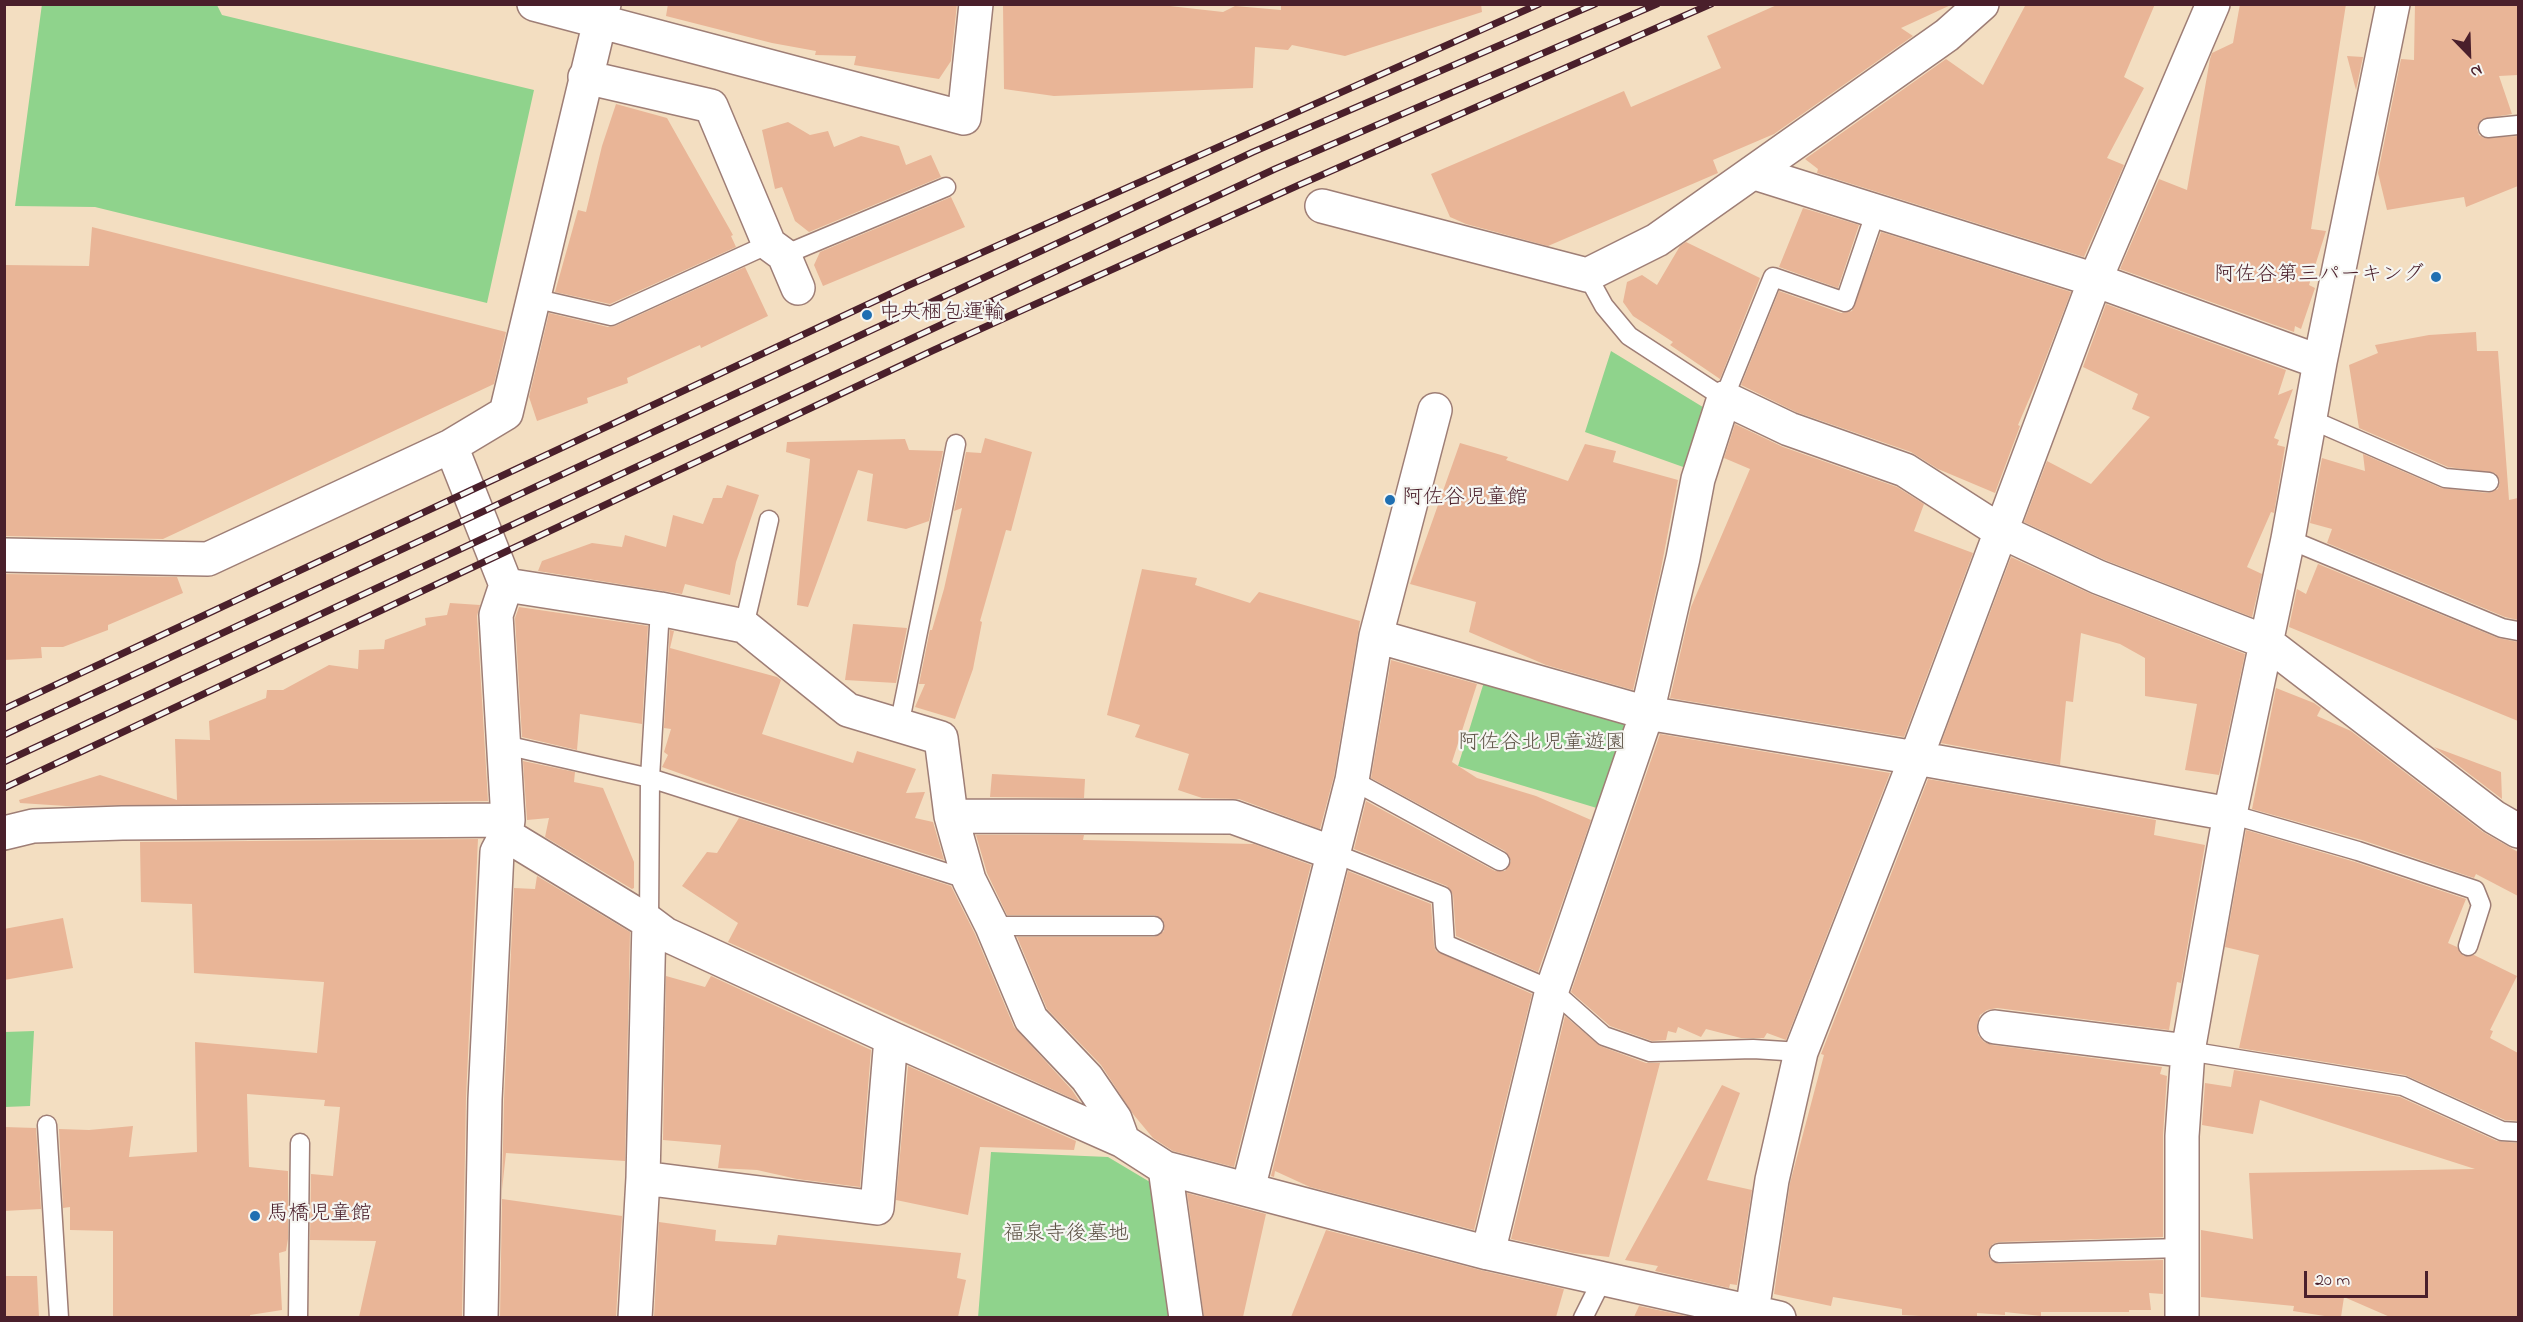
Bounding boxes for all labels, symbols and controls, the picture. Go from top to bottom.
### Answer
north arrow [2439,24,2499,84]
text: N [2466,57,2486,84]
place label: 阿佐谷第三パーキング [2214,264,2424,290]
marker: 阿佐谷第三パーキング [2429,270,2443,284]
place label: 中央梱包運輸 [879,302,1005,328]
marker: 中央梱包運輸 [860,308,874,322]
place label: 阿佐谷児童館 [1402,487,1528,513]
marker: 阿佐谷児童館 [1383,493,1397,507]
park label: 阿佐谷北児童遊園 [1458,732,1626,758]
place label: 馬橋児童館 [267,1203,372,1229]
marker: 馬橋児童館 [248,1209,262,1223]
park label: 福泉寺後墓地 [1003,1223,1129,1249]
scale bar [2307,1259,2432,1297]
text: 20 m [2315,1268,2350,1294]

